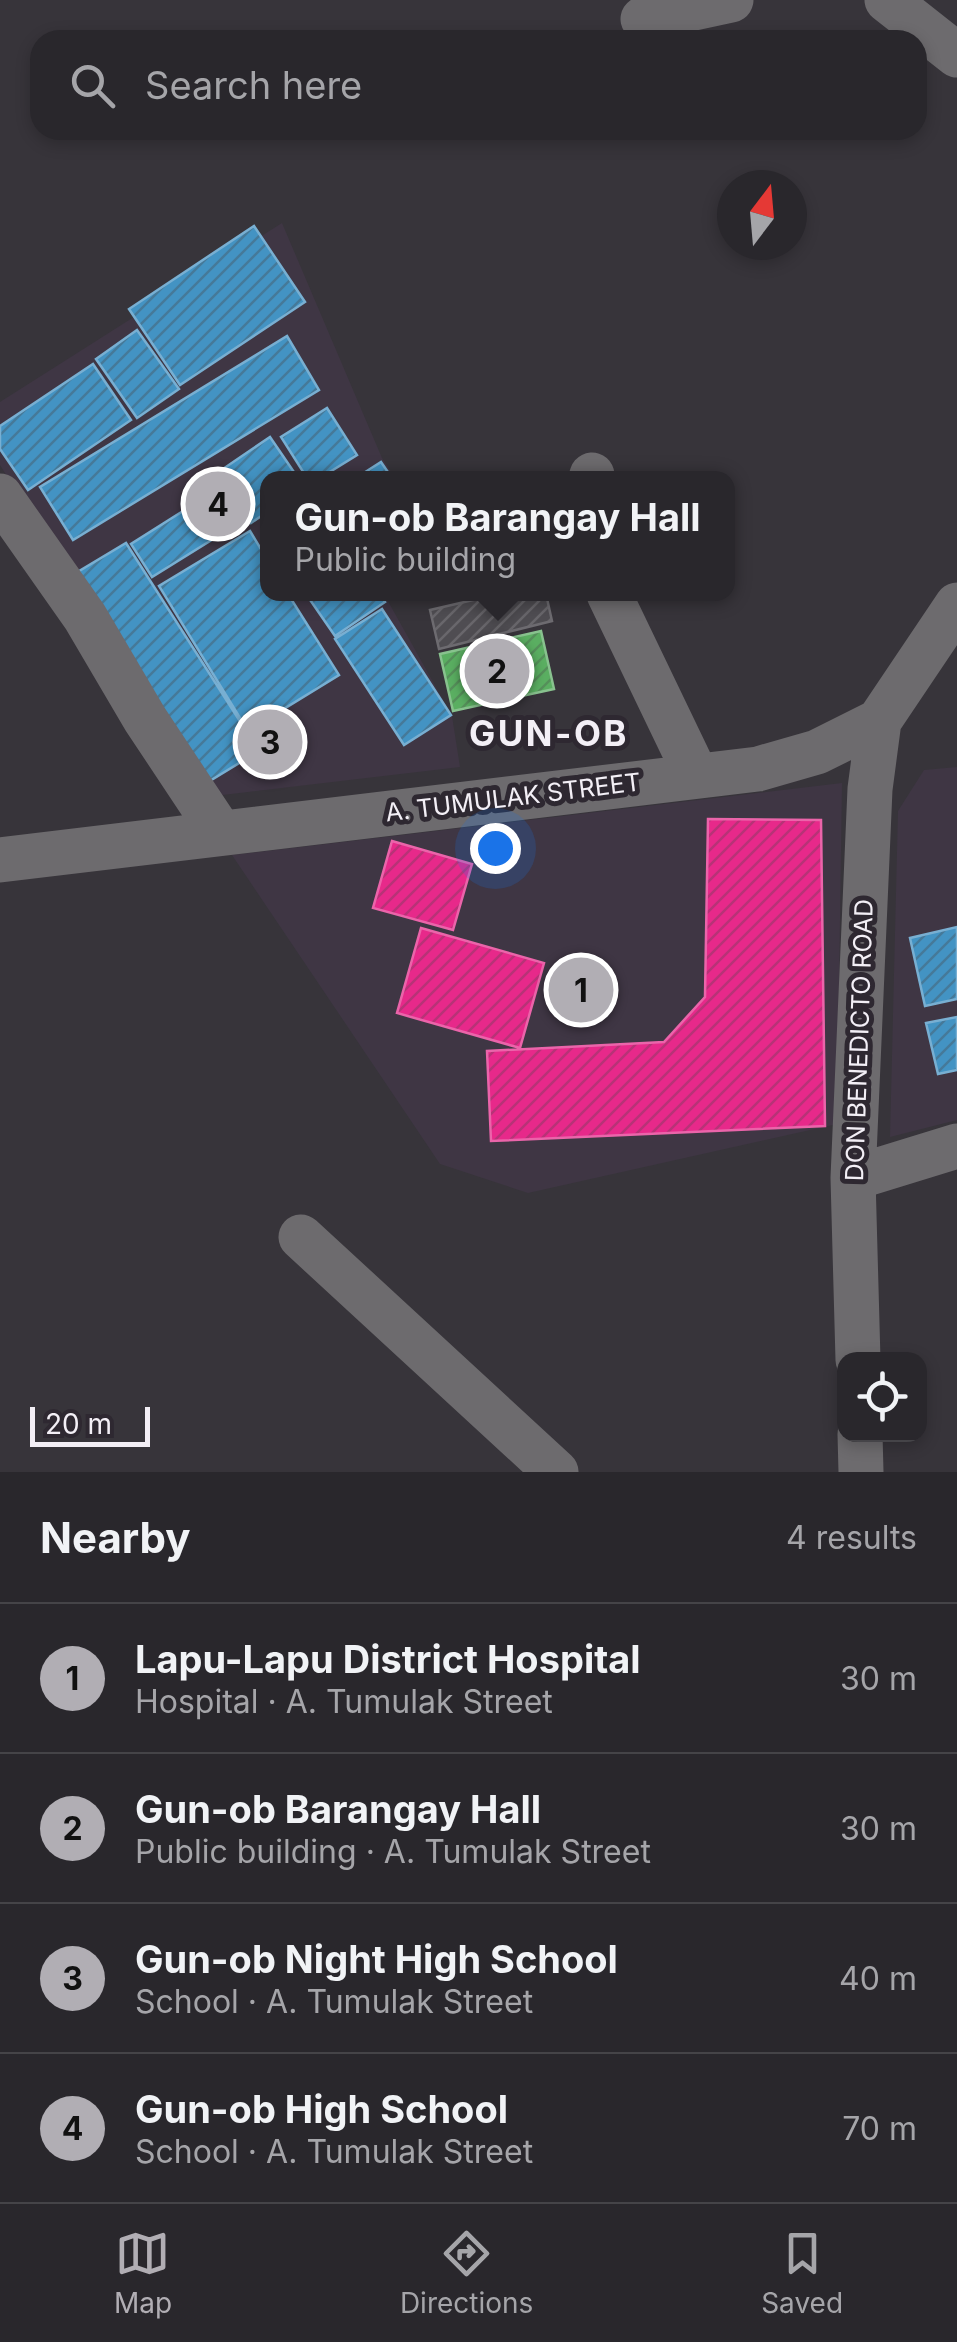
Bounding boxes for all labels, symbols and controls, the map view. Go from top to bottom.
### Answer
search box [30,30,927,140]
icon: search [65,58,120,113]
text: Search here [145,62,362,108]
north arrow [717,170,807,260]
pin: 4 [186,466,250,542]
popup [260,471,735,601]
text: Gun-ob Barangay Hall [294,494,701,540]
text: Public building [294,540,516,579]
pin: 2 [464,634,530,708]
pin: 3 [238,704,302,780]
district label: GUN-OB [469,712,629,754]
street label: A. TUMULAK STREET [384,766,642,828]
your location [470,823,521,874]
street label: DON BENEDICTO ROAD [839,898,879,1182]
pin: 1 [548,952,614,1028]
map controls [837,1352,927,1442]
button: locate [837,1352,927,1442]
scale bar [30,1402,150,1446]
text: 20 m [45,1407,112,1441]
text: Nearby [40,1512,191,1563]
text: 4 results [786,1518,917,1557]
text: Lapu-Lapu District Hospital [135,1636,641,1682]
text: 1 [66,1659,79,1698]
text: 30 m [840,1659,917,1698]
text: Hospital · A. Tumulak Street [135,1682,553,1721]
text: Gun-ob Barangay Hall [135,1786,541,1832]
text: 2 [62,1809,83,1848]
text: 30 m [840,1809,917,1848]
text: Public building · A. Tumulak Street [135,1832,651,1871]
text: Gun-ob Night High School [135,1936,618,1982]
text: 3 [62,1959,83,1998]
text: 40 m [839,1959,917,1998]
text: School · A. Tumulak Street [135,1982,533,2021]
text: Gun-ob High School [135,2086,508,2132]
text: 4 [62,2109,83,2148]
text: 70 m [842,2109,917,2148]
text: School · A. Tumulak Street [135,2132,533,2171]
tab: Map [114,2226,172,2320]
tab: Directions [400,2226,533,2320]
tab: Saved [761,2226,843,2320]

